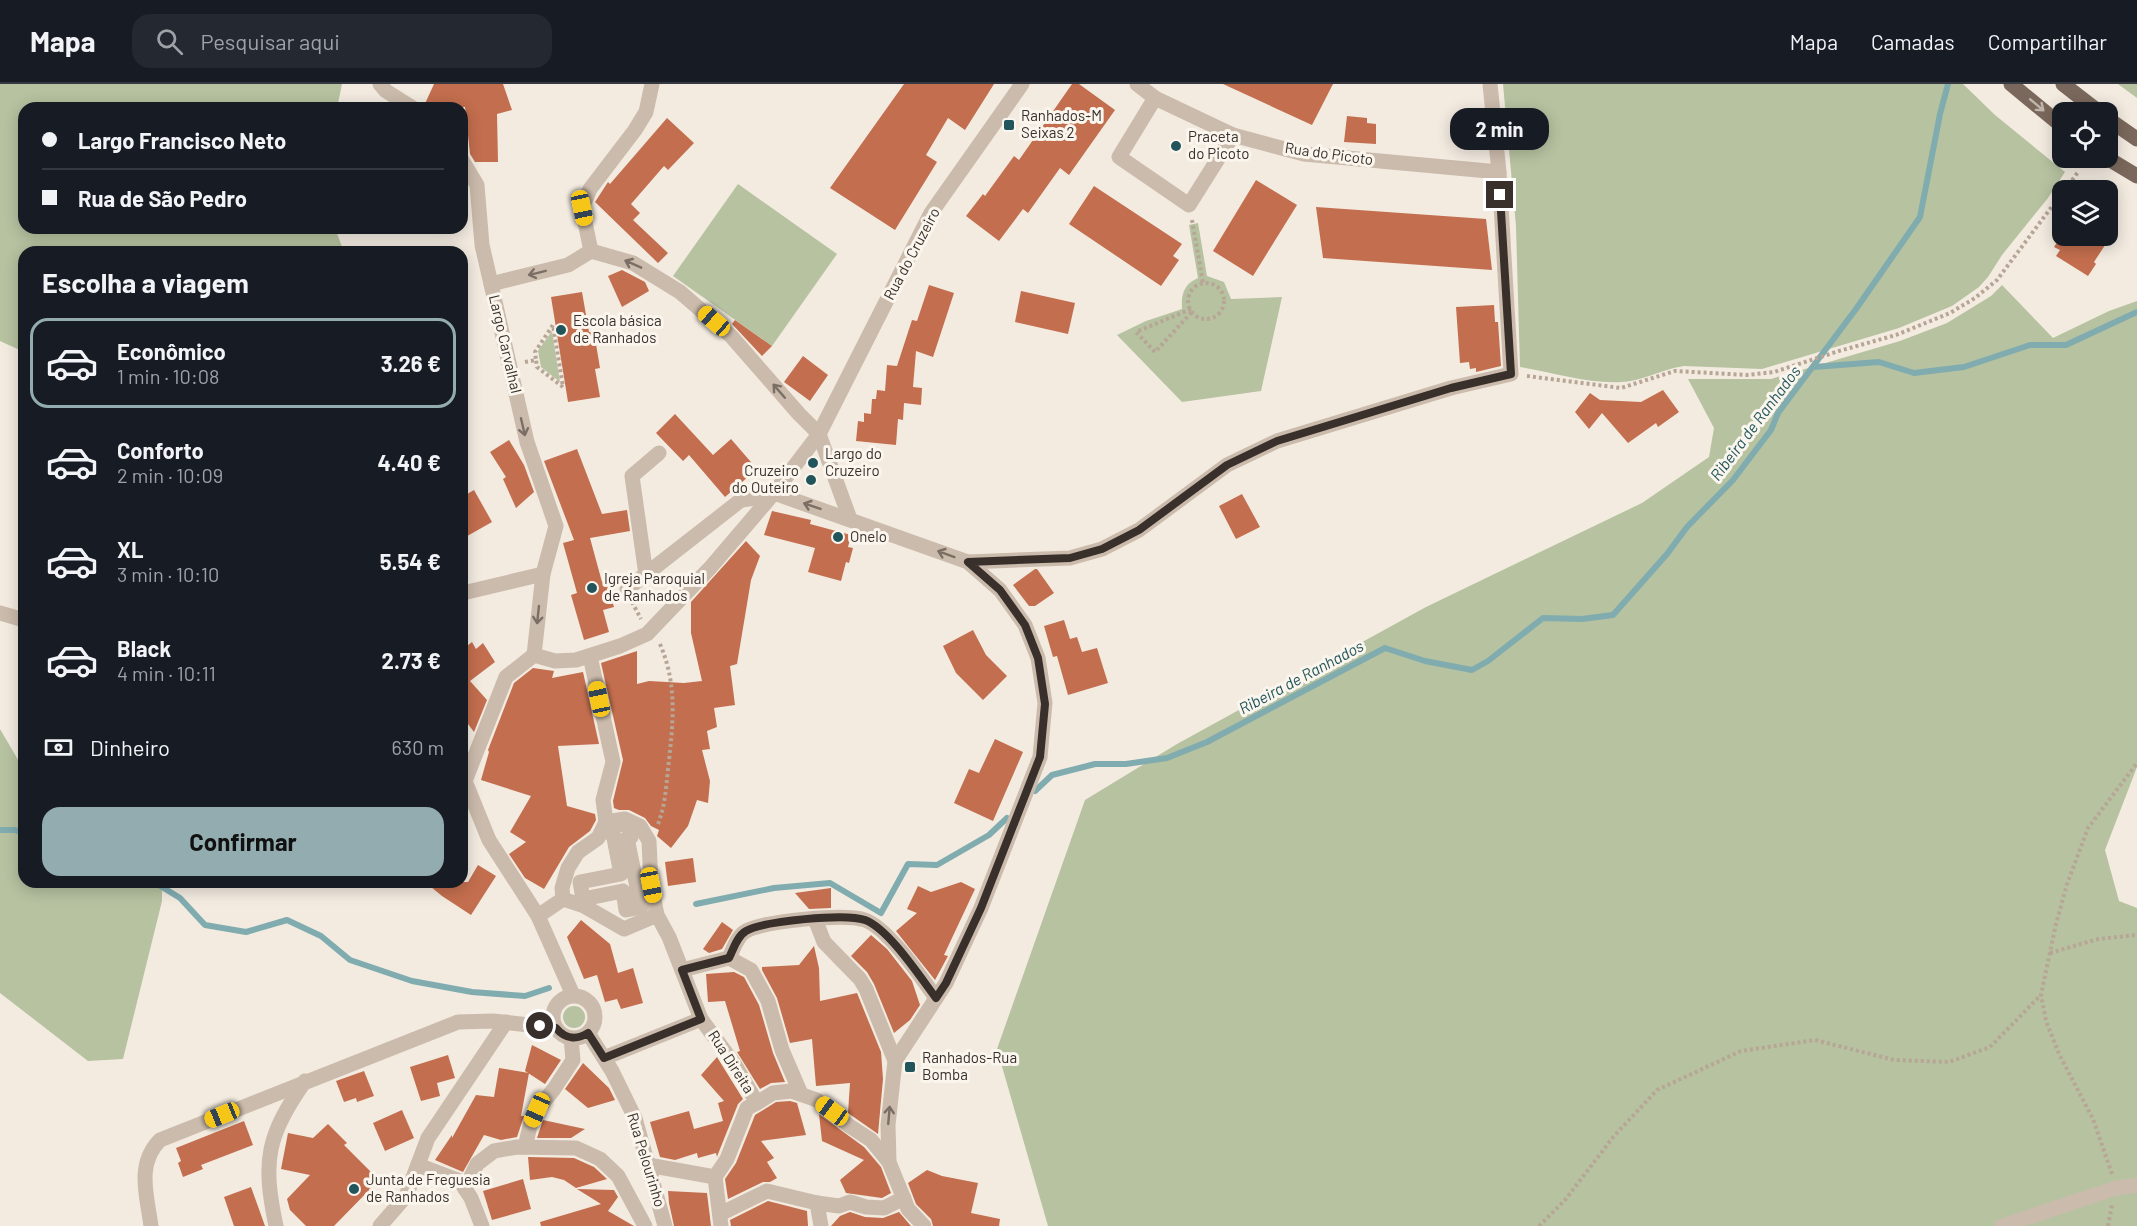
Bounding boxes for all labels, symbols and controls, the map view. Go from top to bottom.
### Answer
search box [132,14,552,68]
text: Mapa [30,24,96,58]
icon: search [153,25,186,58]
text: Pesquisar aqui [201,28,340,54]
text: Mapa [1790,29,1838,54]
text: Camadas [1871,29,1955,54]
text: Compartilhar [1988,29,2107,54]
one-way arrow [2029,99,2045,112]
map controls [2052,102,2118,246]
button: locate [2052,102,2118,168]
place label: Ranhados-M Seixas 2 [1021,106,1102,141]
callout: 2 min [1450,108,1550,150]
text: 2 min [1476,117,1523,141]
marker: Ranhados-M Seixas 2 [1002,118,1016,132]
text: Largo Francisco Neto [78,127,286,153]
place label: Praceta do Picoto [1188,127,1249,162]
street label: Rua do Picoto [1284,138,1375,168]
marker: Praceta do Picoto [1169,139,1183,153]
button: layers [2052,180,2118,246]
route end [1486,181,1513,208]
text: Rua de São Pedro [78,185,247,211]
car [569,189,595,227]
street label: Rua do Cruzeiro [879,204,943,303]
one-way arrow [625,258,643,270]
text: Escolha a viagem [42,266,249,298]
one-way arrow [528,267,547,279]
street label: Largo Carvalhal [486,293,526,395]
car [695,302,733,340]
place label: Escola básica de Ranhados [573,311,662,346]
marker: Escola básica de Ranhados [554,323,568,337]
icon: car [45,336,99,390]
text: Econômico [117,338,226,364]
text: 3.26 € [381,350,441,376]
water label: Ribeira de Ranhados [1705,361,1804,484]
text: 1 min · 10:08 [117,364,219,388]
one-way arrow [772,384,786,399]
one-way arrow [518,418,530,437]
icon: car [45,435,99,489]
text: Conforto [117,437,204,463]
place label: Largo do Cruzeiro [825,444,882,479]
text: 4.40 € [378,449,441,475]
marker: Largo do Cruzeiro [806,456,820,470]
place label: Cruzeiro do Outeiro [732,461,799,496]
text: 2 min · 10:09 [117,463,223,487]
marker: Cruzeiro do Outeiro [804,473,818,487]
one-way arrow [803,499,822,510]
place label: Onelo [850,527,887,545]
marker: Onelo [831,530,845,544]
icon: car [45,534,99,588]
text: XL [117,536,143,562]
one-way arrow [938,547,956,558]
text: 5.54 € [380,548,441,574]
text: 3 min · 10:10 [117,562,219,586]
place label: Igreja Paroquial de Ranhados [604,569,705,604]
marker: Igreja Paroquial de Ranhados [585,581,599,595]
one-way arrow [532,604,543,624]
icon: car [45,633,99,687]
text: Black [117,635,171,661]
water label: Ribeira de Ranhados [1235,635,1367,717]
text: 2.73 € [382,647,441,673]
text: 4 min · 10:11 [117,661,216,685]
car [586,680,612,718]
icon: cash [42,731,75,764]
text: Dinheiro [90,734,170,760]
text: 630 m [392,735,444,759]
button: Confirmar [42,807,444,876]
car [639,866,663,904]
route start [526,1012,553,1039]
street label: Rua Direita [705,1027,759,1096]
place label: Ranhados-Rua Bomba [922,1048,1017,1083]
marker: Ranhados-Rua Bomba [903,1060,917,1074]
car [521,1090,553,1130]
car [812,1093,852,1129]
car [202,1100,242,1130]
one-way arrow [884,1105,895,1125]
street label: Rua Pelourinho [624,1110,670,1209]
place label: Junta de Freguesia de Ranhados [366,1170,490,1205]
marker: Junta de Freguesia de Ranhados [347,1182,361,1196]

